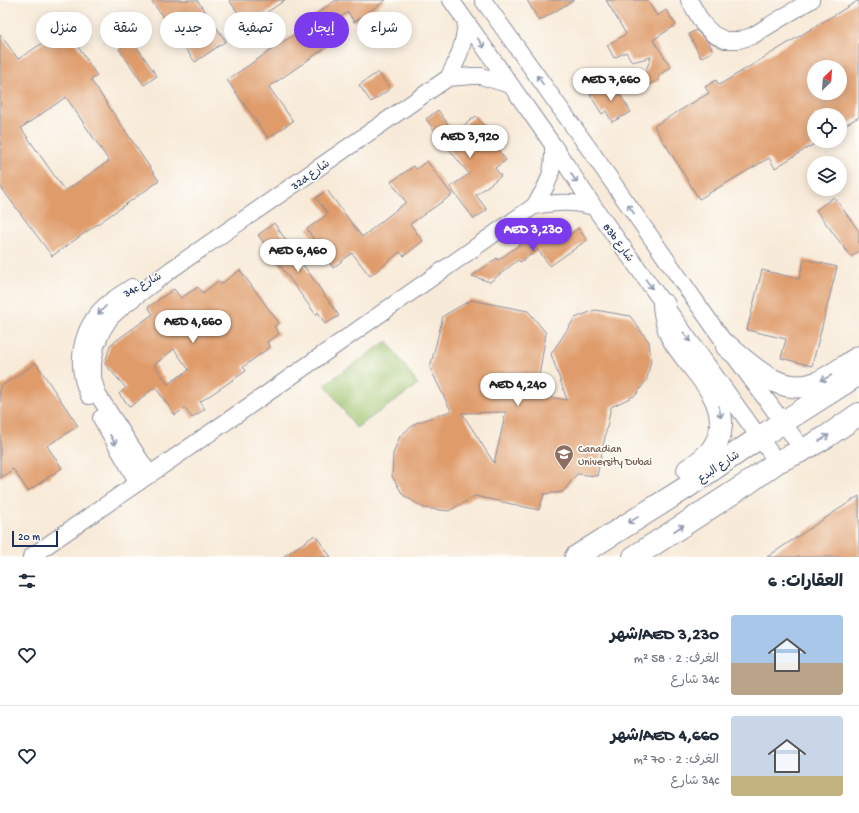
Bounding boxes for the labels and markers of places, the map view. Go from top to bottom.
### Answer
pin: AED 7,660 [565,68,657,102]
pin: AED 3,920 [424,125,516,159]
pin: AED 3,230 [487,218,579,252]
pin: AED 6,460 [252,239,344,273]
pin: AED 4,660 [147,310,239,344]
pin: AED 4,240 [472,373,564,407]
school or university icon: Canadian University Dubai [553,443,575,471]
place label: Canadian University Dubai [578,444,652,469]

